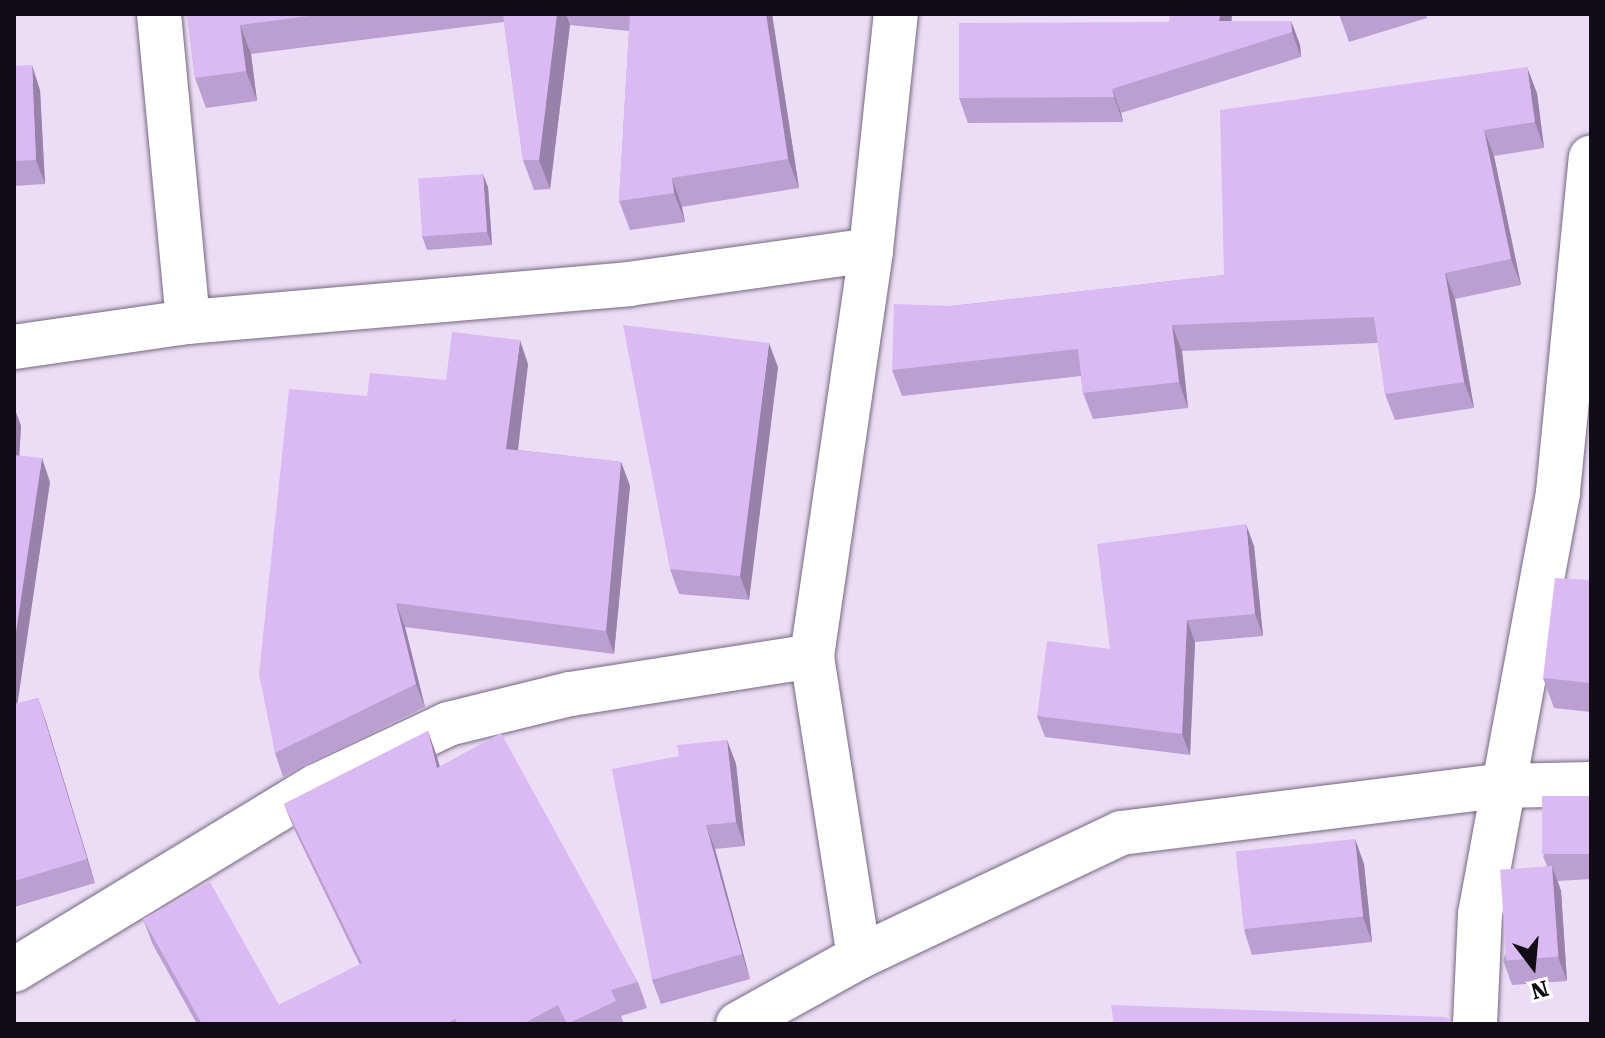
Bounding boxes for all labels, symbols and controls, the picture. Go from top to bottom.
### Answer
north arrow [1493,926,1573,1006]
text: N [1528,975,1551,1004]

